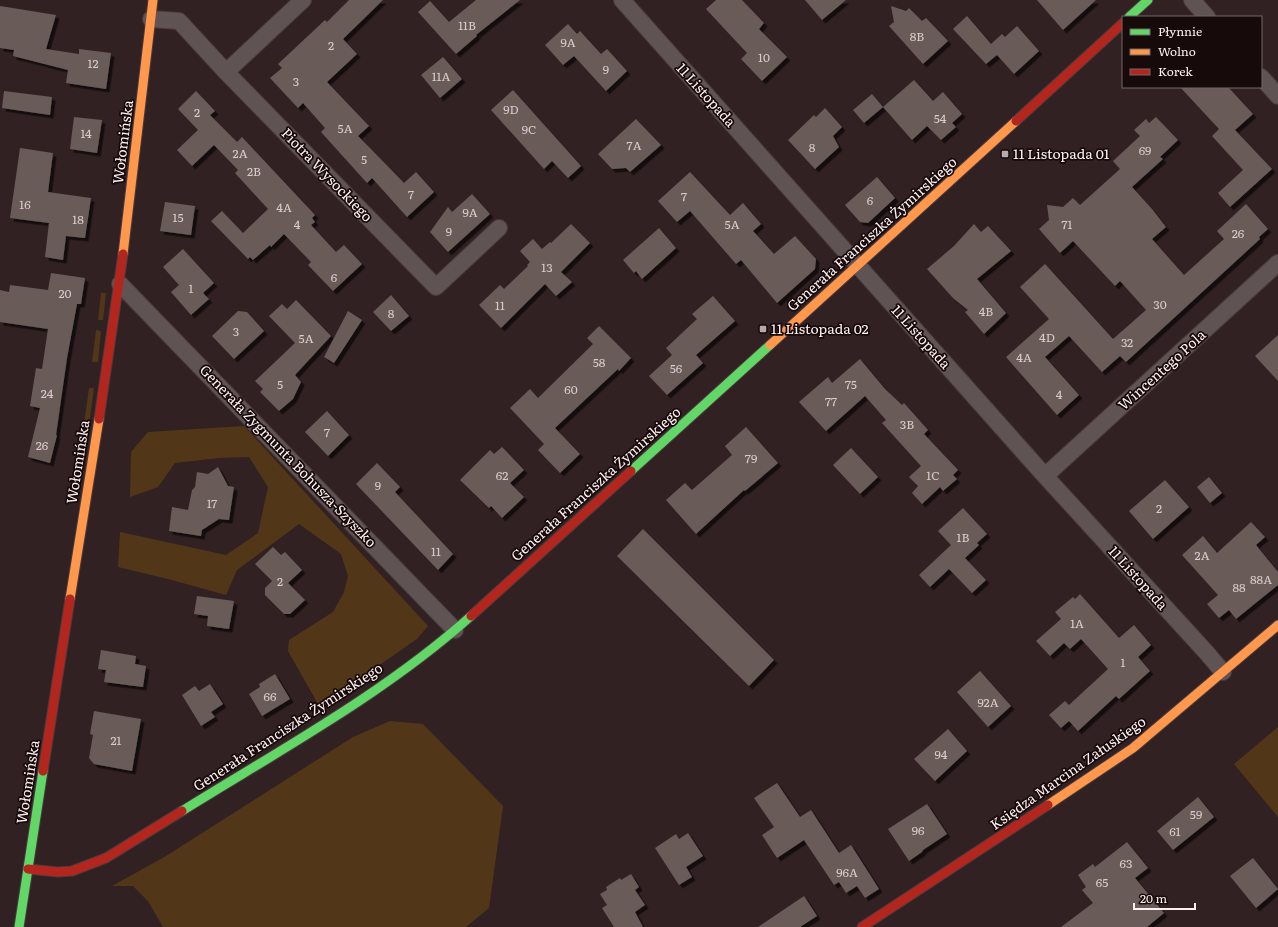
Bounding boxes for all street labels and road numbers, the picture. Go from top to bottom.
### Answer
street label: 11 Listopada [673,58,741,131]
street label: Wołomińska [107,98,137,185]
street label: Piotra Wysockiego [278,123,378,226]
street label: Generała Franciszka Żymirskiego [782,151,961,315]
street label: 11 Listopada [888,300,956,373]
street label: Wincentego Pola [1113,324,1210,414]
street label: Generała Zygmunta Bohusza-Szyszko [196,360,382,551]
street label: Generała Franciszka Żymirskiego [506,401,685,565]
street label: Wołomińska [61,418,94,505]
street label: 11 Listopada [1105,541,1173,614]
street label: Generała Franciszka Żymirskiego [189,657,386,795]
street label: Księdza Marcina Załuskiego [985,711,1149,834]
street label: Wołomińska [11,738,44,825]

